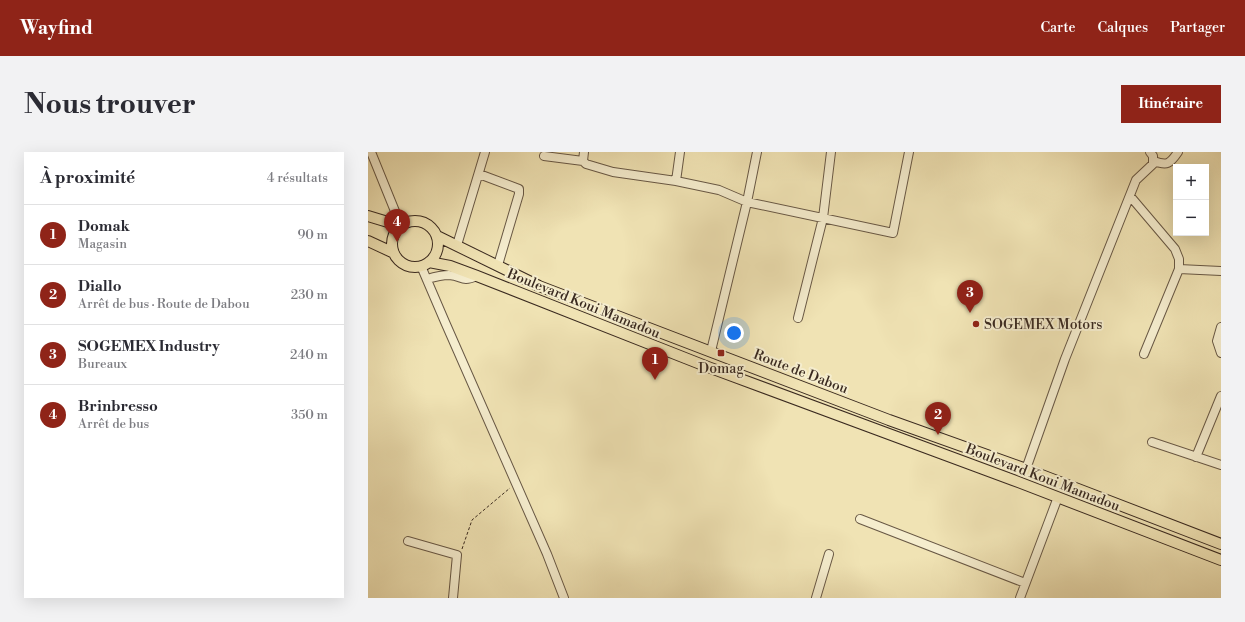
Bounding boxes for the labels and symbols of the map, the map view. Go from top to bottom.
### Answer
pin: 4 [384,209,410,242]
street label: Boulevard Koui Mamadou [503,265,663,343]
pin: 3 [957,280,983,313]
place label: SOGEMEX Motors [984,316,1102,334]
marker: SOGEMEX Motors [971,319,981,329]
your location [724,323,744,343]
street label: Route de Dabou [751,346,851,398]
pin: 1 [642,347,668,380]
marker: Domag [716,348,726,358]
place label: Domag [698,360,744,378]
pin: 2 [925,402,951,435]
street label: Boulevard Koui Mamadou [962,440,1122,516]

